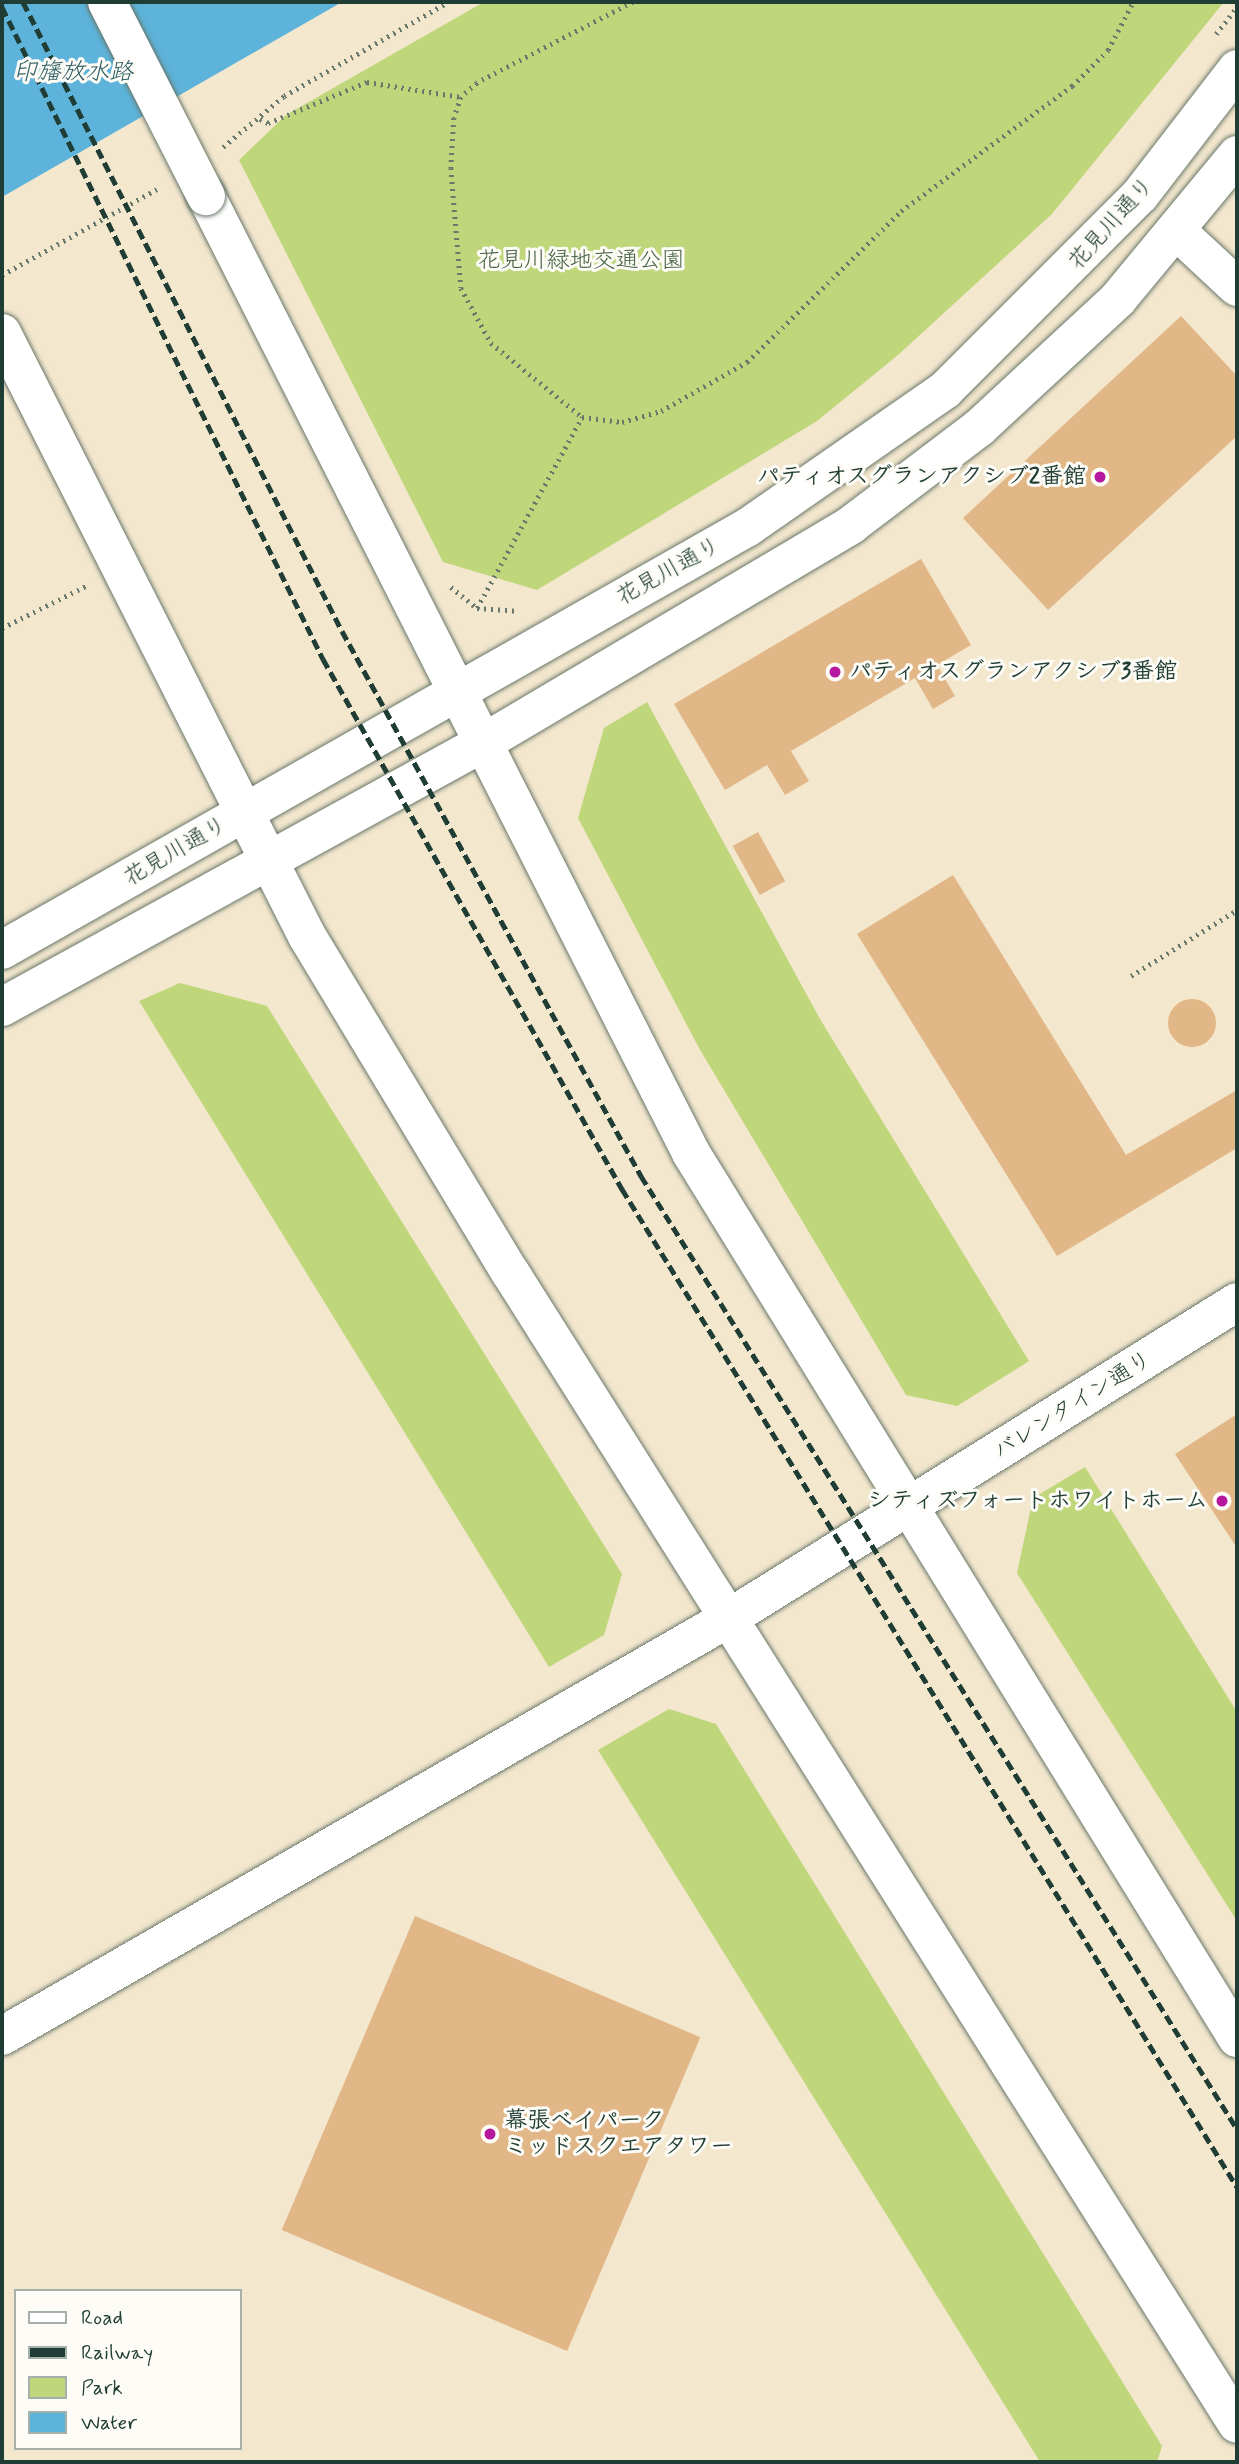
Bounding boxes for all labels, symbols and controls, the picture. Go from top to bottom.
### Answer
water label: 印旛放水路 [13,59,133,87]
street label: 花見川通り [1063,172,1161,276]
park label: 花見川緑地交通公園 [478,247,684,275]
place label: パティオスグランアクシブ2番館 [753,463,1086,491]
marker: パティオスグランアクシブ2番館 [1092,469,1108,485]
street label: 花見川通り [612,532,726,612]
place label: パティオスグランアクシブ3番館 [849,658,1181,686]
marker: パティオスグランアクシブ3番館 [827,664,843,680]
street label: 花見川通り [119,811,233,893]
street label: バレンタイン通り [988,1346,1158,1466]
place label: シティズフォートホワイトホーム [863,1487,1208,1515]
marker: シティズフォートホワイトホーム [1214,1493,1230,1509]
place label: 幕張ベイパーク ミッドスクエアタワー [504,2107,734,2161]
marker: 幕張ベイパーク ミッドスクエアタワー [482,2126,498,2142]
legend [14,2289,242,2450]
text: Road [81,2304,123,2332]
text: Railway [81,2339,153,2367]
text: Park [81,2374,123,2402]
text: Water [81,2409,137,2437]

